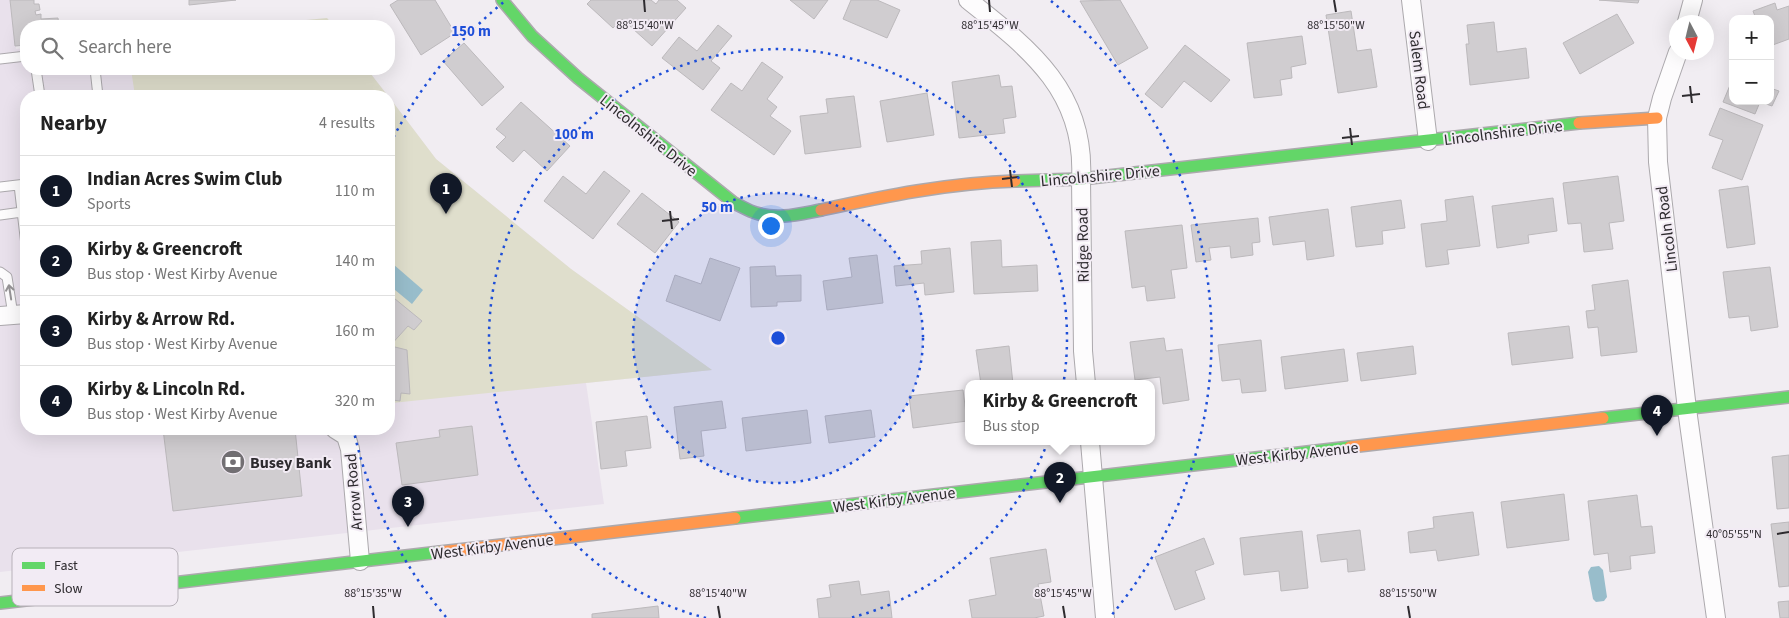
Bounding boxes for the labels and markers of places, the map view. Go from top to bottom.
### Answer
pin: 1 [430,173,462,214]
centre of rings [769,329,787,347]
pin: 4 [1641,395,1673,436]
bank icon: Busey Bank [220,449,246,475]
place label: Busey Bank [250,452,332,474]
pin: 2 [1044,462,1076,503]
pin: 3 [392,486,424,527]

